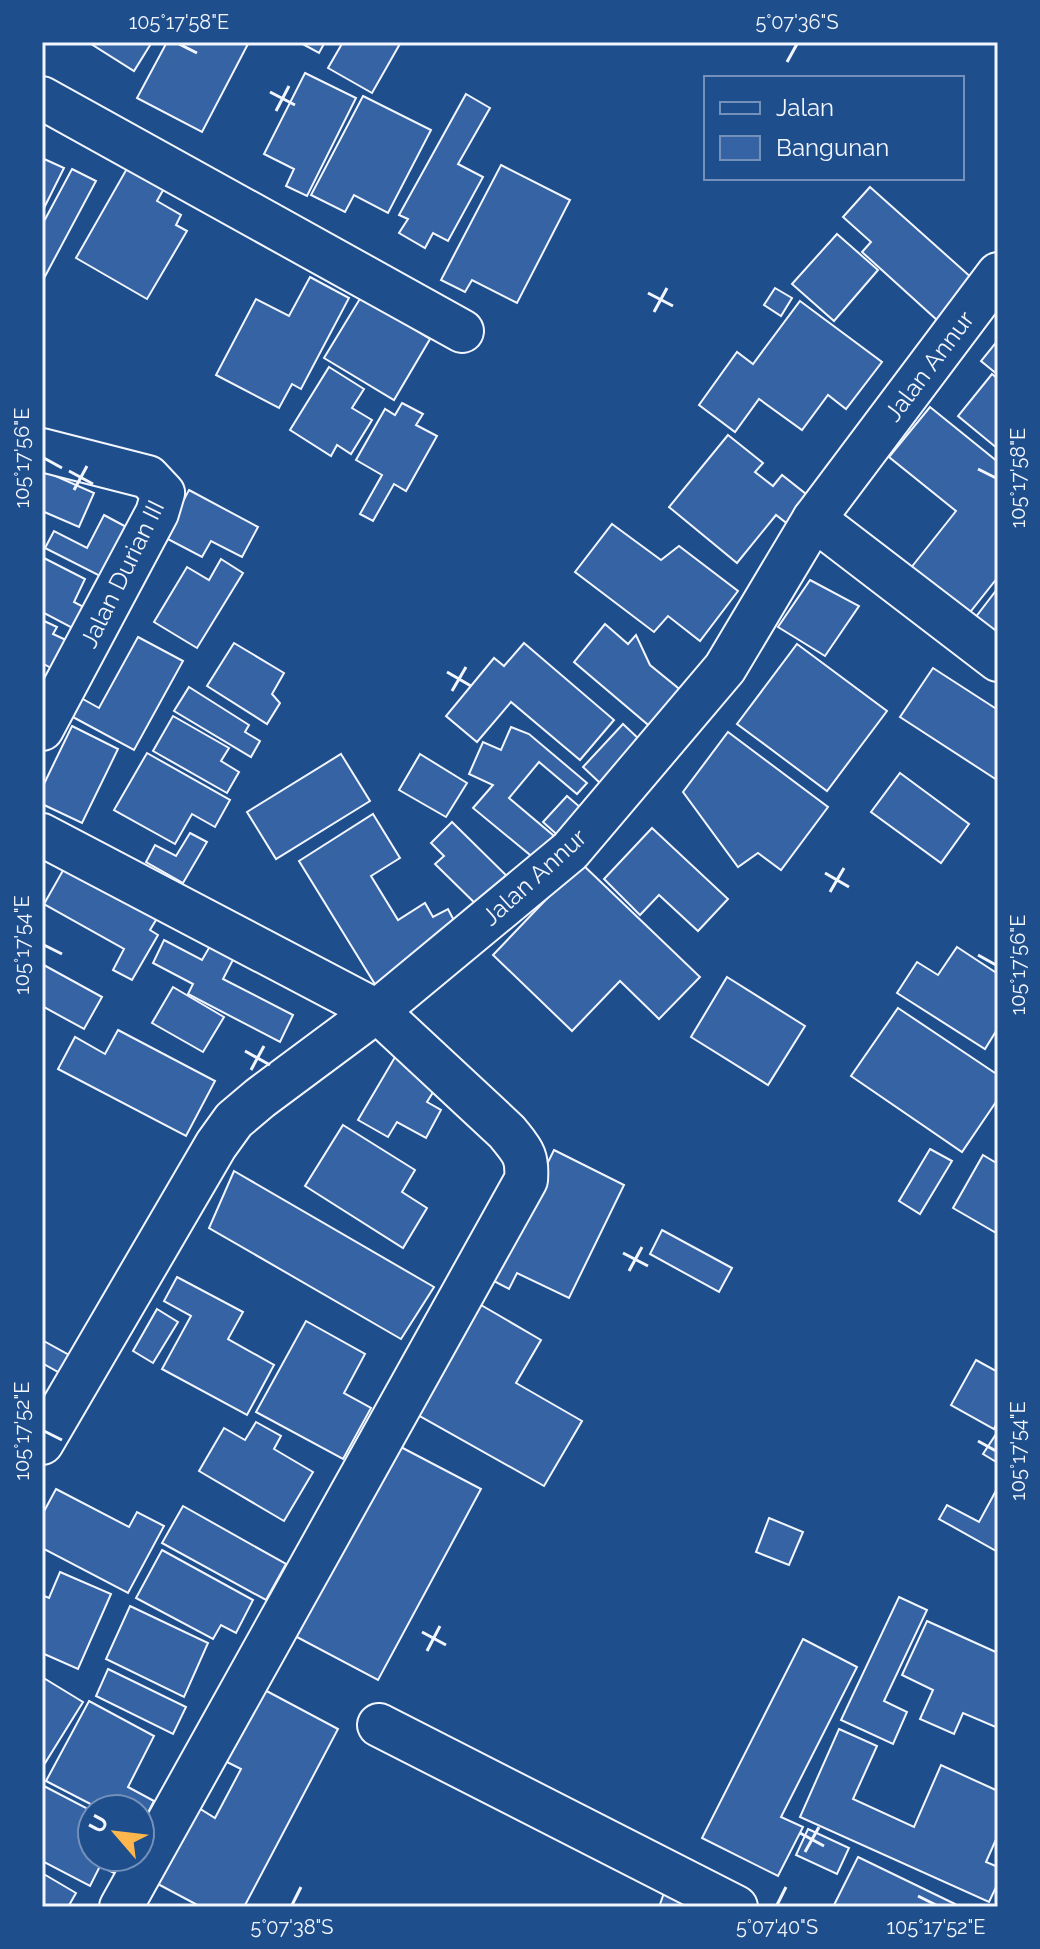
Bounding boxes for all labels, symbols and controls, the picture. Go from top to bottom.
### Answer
text: 105°17'58"E [129,10,229,34]
text: 5°07'36"S [755,10,839,34]
legend [704,76,964,180]
text: Jalan [776,93,834,122]
text: Bangunan [776,133,889,162]
street label: Jalan Annur [878,305,980,427]
text: 105°17'56"E [10,408,34,508]
text: 105°17'58"E [1006,428,1030,528]
street label: Jalan Durian III [74,496,170,652]
street label: Jalan Annur [476,822,593,931]
text: 105°17'54"E [10,895,34,995]
text: 105°17'56"E [1006,915,1030,1015]
text: 105°17'52"E [10,1381,34,1481]
text: 105°17'54"E [1006,1401,1030,1501]
north arrow [76,1793,156,1873]
text: U [83,1810,114,1837]
text: 5°07'38"S [251,1915,333,1939]
text: 5°07'40"S [736,1915,818,1939]
text: 105°17'52"E [886,1915,986,1939]

